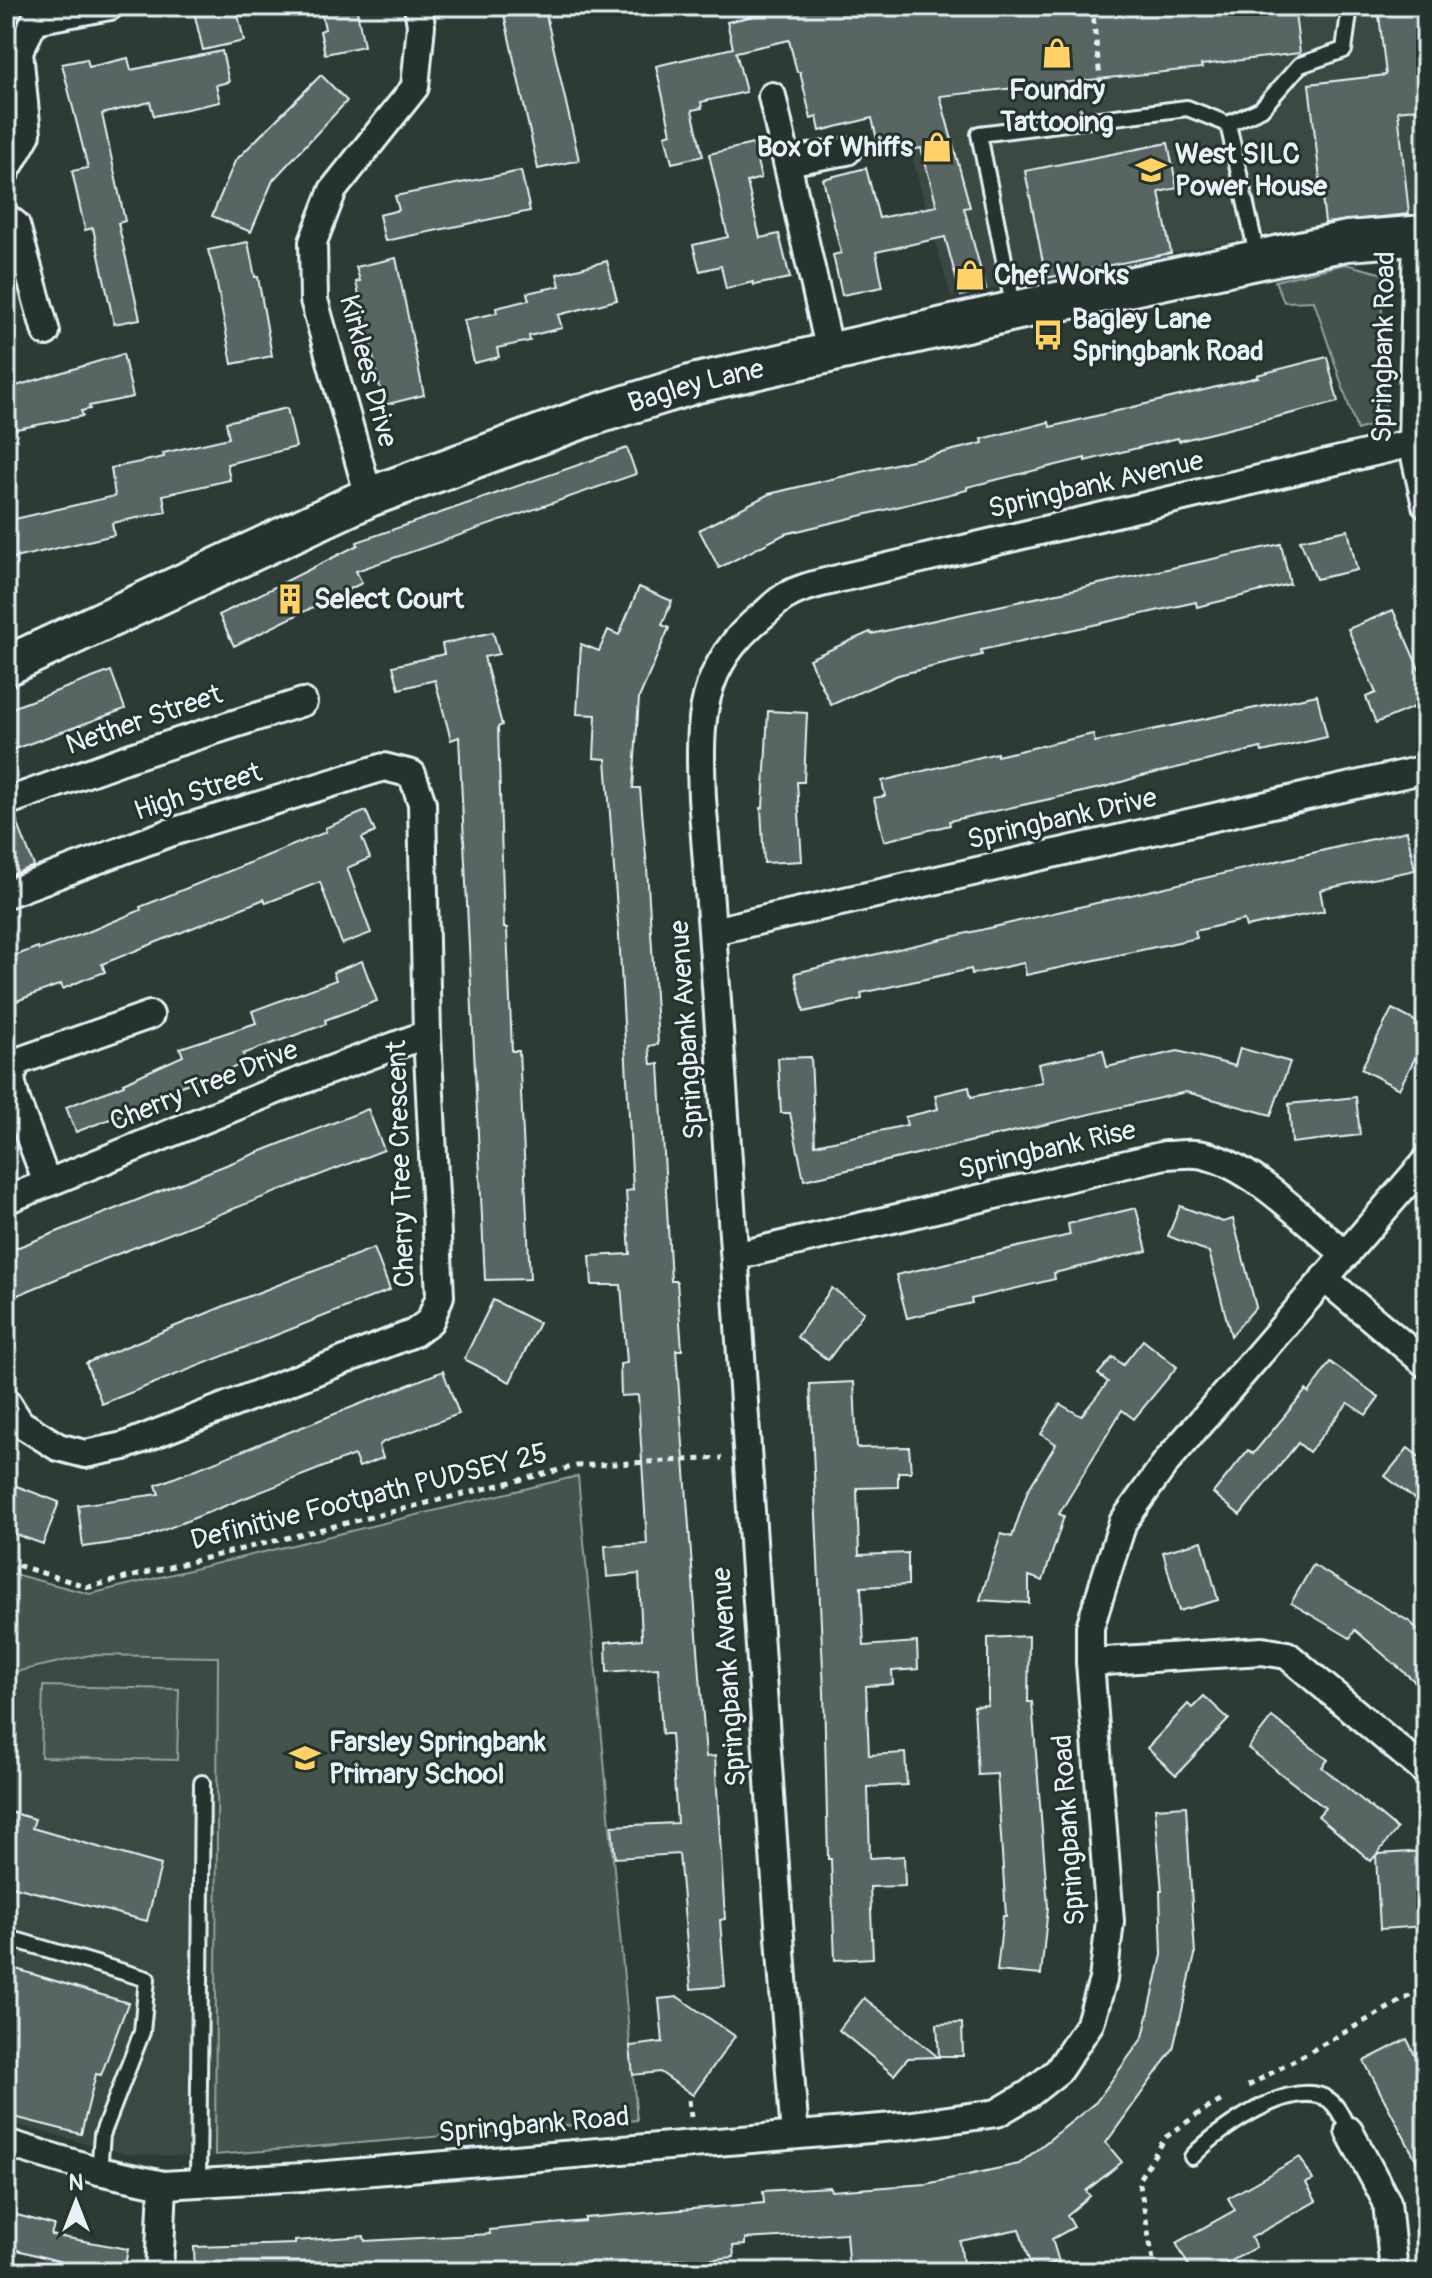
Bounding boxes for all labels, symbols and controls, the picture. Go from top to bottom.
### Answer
shop icon: Foundry Tattooing [1040,36,1074,70]
place label: Foundry Tattooing [999,73,1114,140]
place label: Box of Whiffs [757,130,913,165]
shop icon: Box of Whiffs [920,130,954,164]
place label: West SILC Power House [1175,137,1328,204]
school or university icon: West SILC Power House [1134,153,1168,187]
street label: Springbank Road [1365,251,1403,443]
shop icon: Chef Works [953,258,987,292]
place label: Chef Works [994,258,1129,293]
street label: Kirklees Drive [331,291,405,451]
place label: Bagley Lane Springbank Road [1072,302,1264,369]
bus stop icon: Bagley Lane Springbank Road [1031,318,1065,352]
street label: Bagley Lane [624,351,767,421]
street label: Springbank Avenue [985,443,1207,527]
building icon: Select Court [273,582,307,616]
place label: Select Court [314,582,465,617]
street label: Nether Street [61,677,227,763]
street label: High Street [130,755,267,829]
street label: Springbank Drive [964,780,1160,858]
street label: Springbank Avenue [662,919,712,1141]
street label: Cherry Tree Drive [105,1032,303,1140]
street label: Cherry Tree Crescent [379,1039,423,1288]
street label: Springbank Rise [955,1113,1139,1187]
street label: Definitive Footpath PUDSEY 25 [187,1436,551,1558]
street label: Springbank Avenue [704,1566,754,1788]
place label: Farsley Springbank Primary School [329,1725,546,1792]
street label: Springbank Road [1045,1733,1093,1927]
school or university icon: Farsley Springbank Primary School [288,1741,322,1775]
street label: Springbank Road [437,2099,631,2151]
north arrow [36,2162,116,2242]
text: N [69,2169,84,2197]

